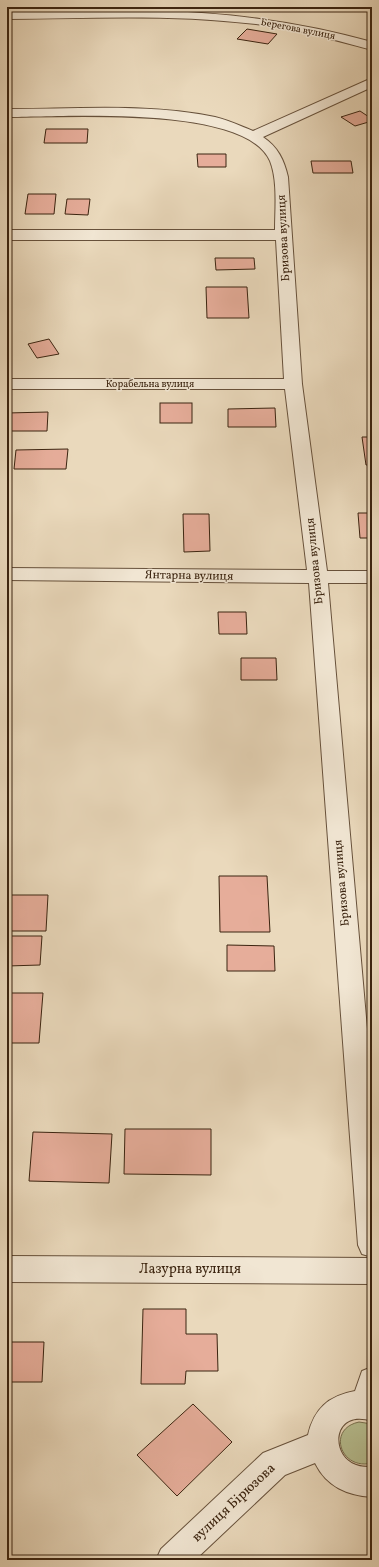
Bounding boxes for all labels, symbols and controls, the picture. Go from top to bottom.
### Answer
street label: Берегова вулиця [259,15,337,43]
street label: Бризова вулиця [274,194,294,282]
street label: Корабельна вулиця [106,377,194,391]
street label: Бризова вулиця [303,517,327,605]
street label: Янтарна вулиця [145,567,233,585]
street label: Бризова вулиця [330,839,354,927]
street label: Лазурна вулиця [139,1260,241,1279]
street label: вулиця Бірюзова [188,1459,280,1547]

